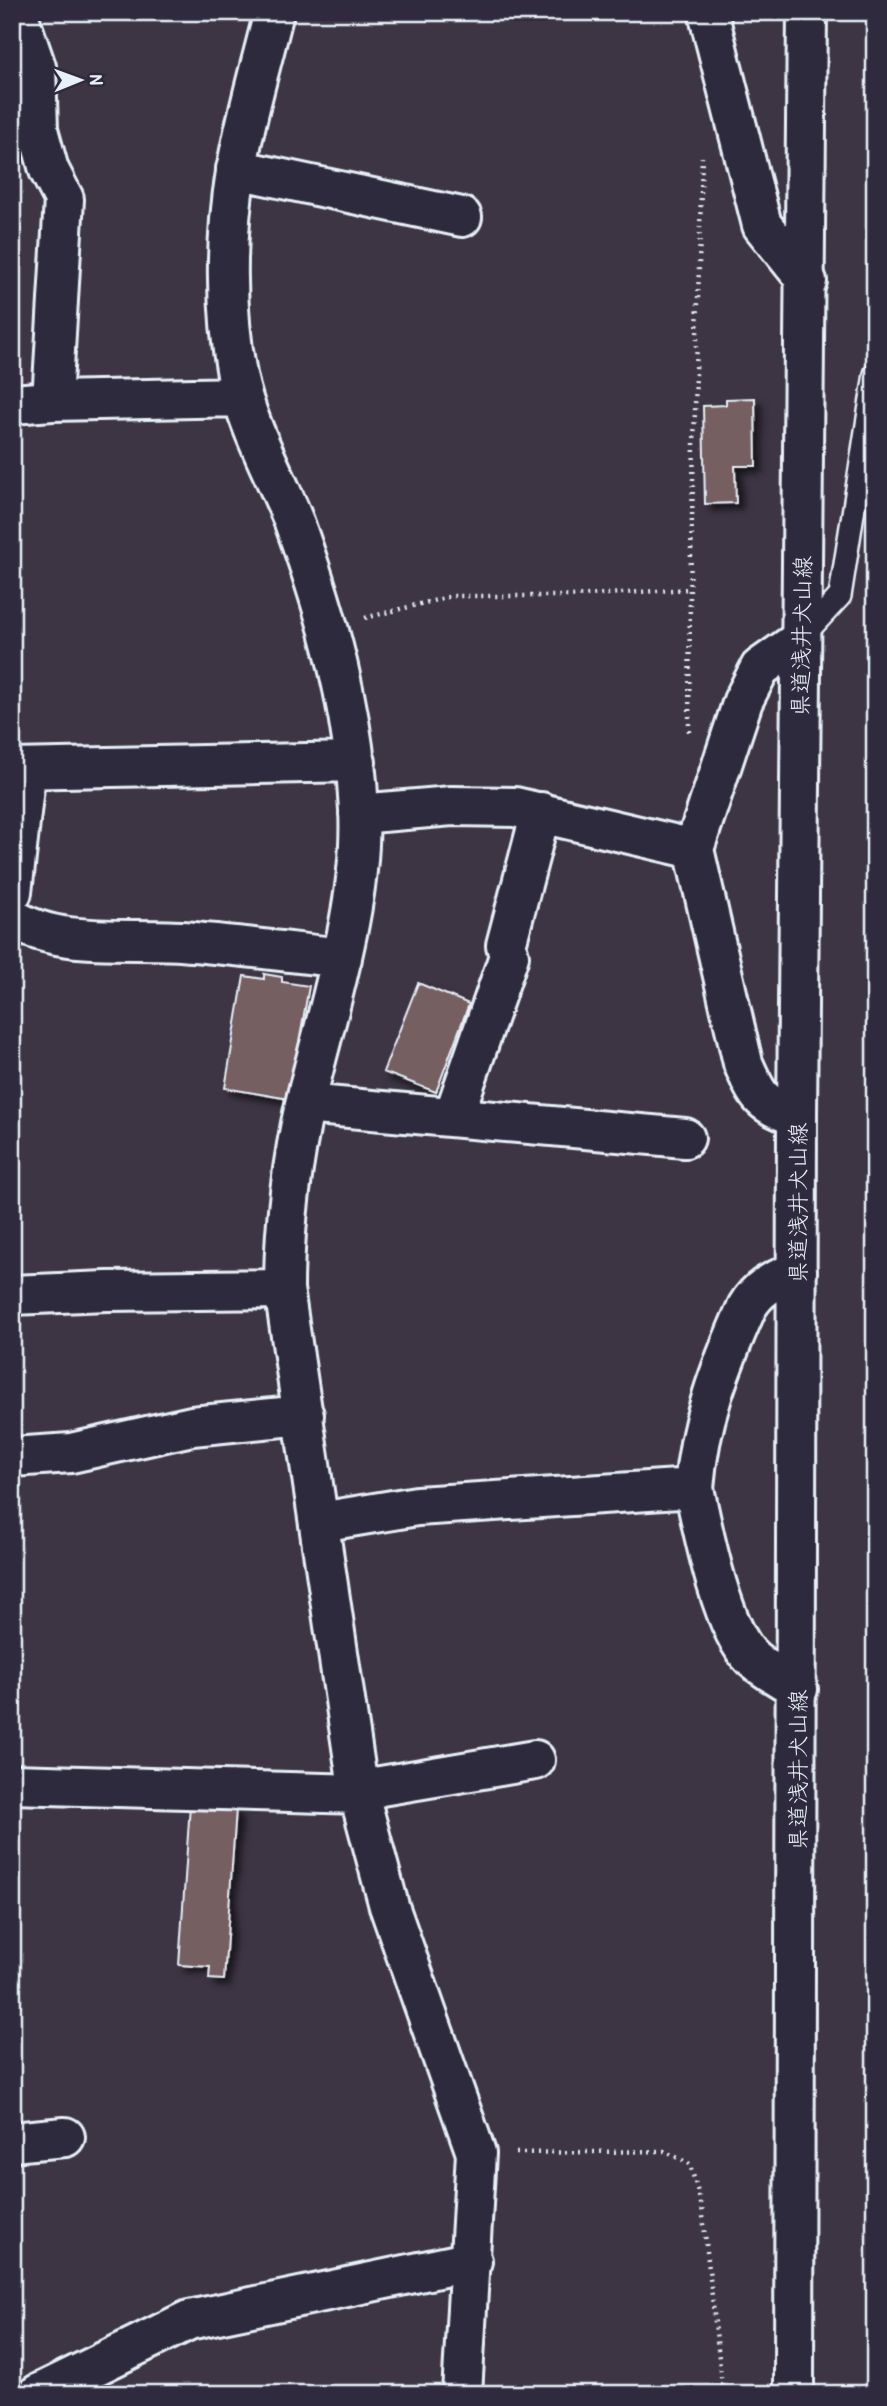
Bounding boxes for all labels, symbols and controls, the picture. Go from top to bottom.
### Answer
north arrow [46,46,116,116]
text: N [84,74,110,85]
street label: 県道浅井犬山線 [784,555,818,717]
street label: 県道浅井犬山線 [782,1123,813,1284]
street label: 県道浅井犬山線 [782,1690,813,1851]

